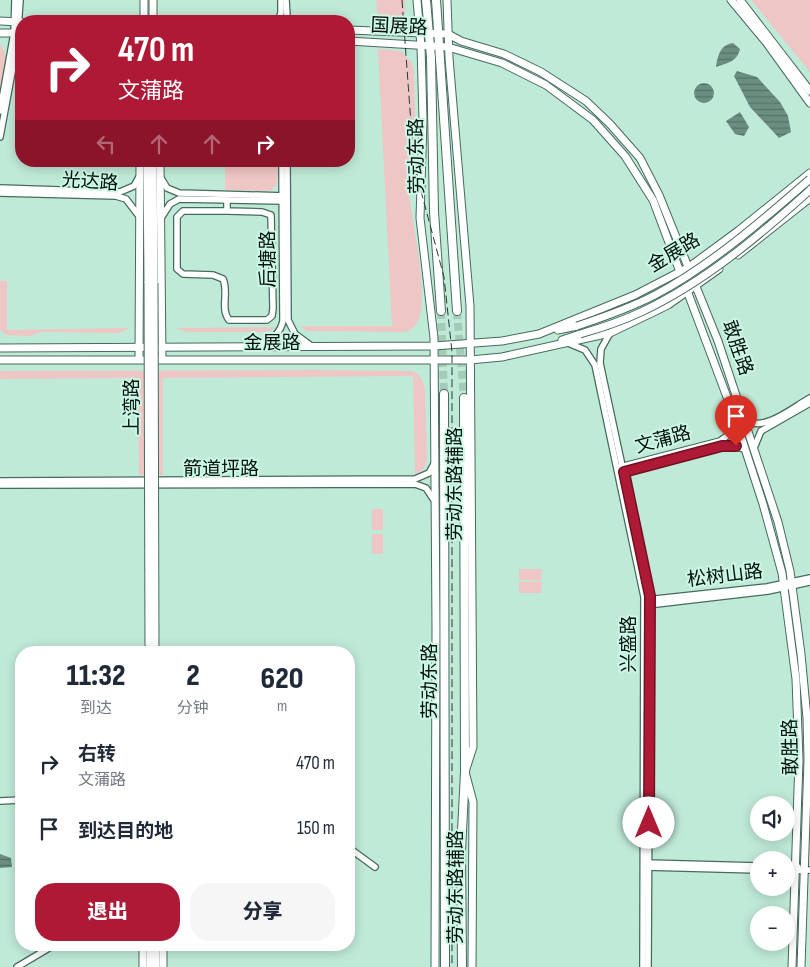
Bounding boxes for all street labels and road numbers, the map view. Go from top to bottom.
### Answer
street label: 国展路 [370,14,428,40]
street label: 劳动东路 [405,118,429,194]
street label: 光达路 [61,169,119,195]
street label: 金展路 [644,228,704,278]
street label: 后塘路 [257,230,280,288]
street label: 敢胜路 [717,317,757,379]
street label: 金展路 [243,332,301,355]
street label: 上湾路 [121,378,144,436]
street label: 文蒲路 [632,422,694,458]
street label: 劳动东路辅路 [444,427,467,541]
street label: 箭道坪路 [183,458,259,481]
street label: 松树山路 [686,560,764,592]
street label: 兴盛路 [618,615,641,673]
street label: 劳动东路 [419,643,442,719]
street label: 敢胜路 [779,718,803,776]
street label: 劳动东路辅路 [445,830,468,944]

